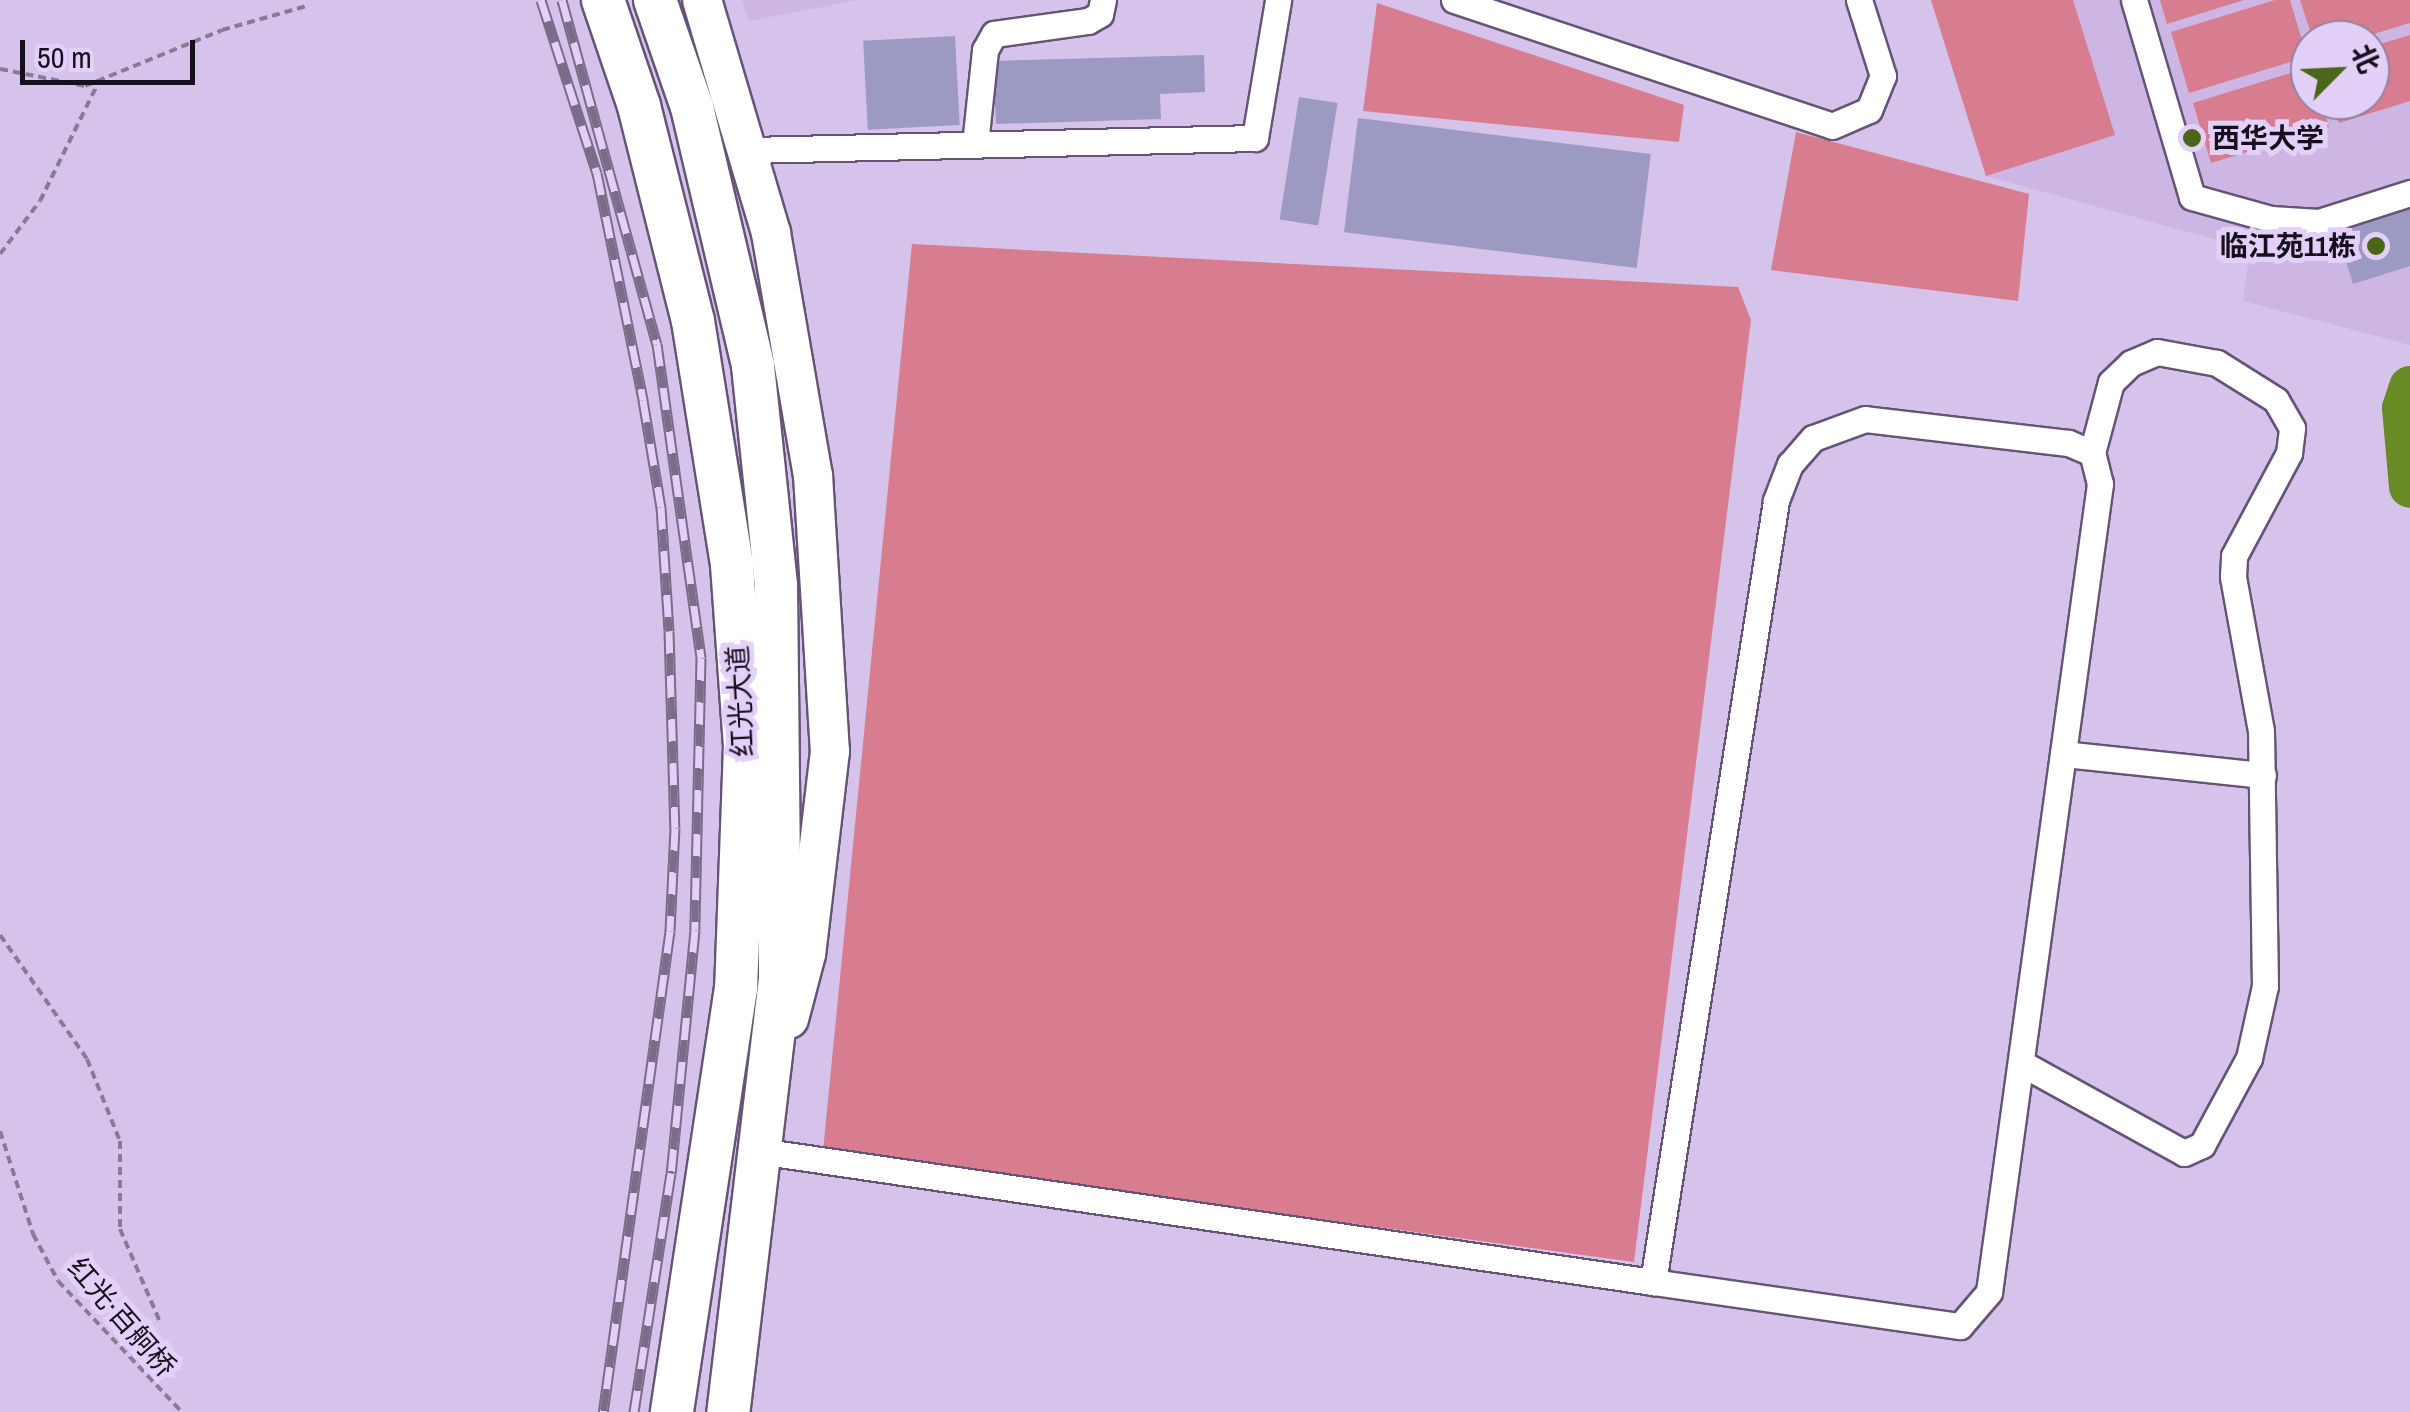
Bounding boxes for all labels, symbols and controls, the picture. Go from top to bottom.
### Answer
scale bar [25,20,200,82]
north arrow [2290,20,2390,120]
text: 50 m [37,37,92,77]
text: 北 [2343,38,2389,79]
place label: 西华大学 [2212,121,2324,155]
marker: 西华大学 [2181,127,2203,149]
place label: 临江苑11栋 [2220,229,2356,263]
marker: 临江苑11栋 [2365,235,2387,257]
street label: 红光大道 [720,644,760,758]
street label: 红光·百舸桥 [61,1251,183,1383]

